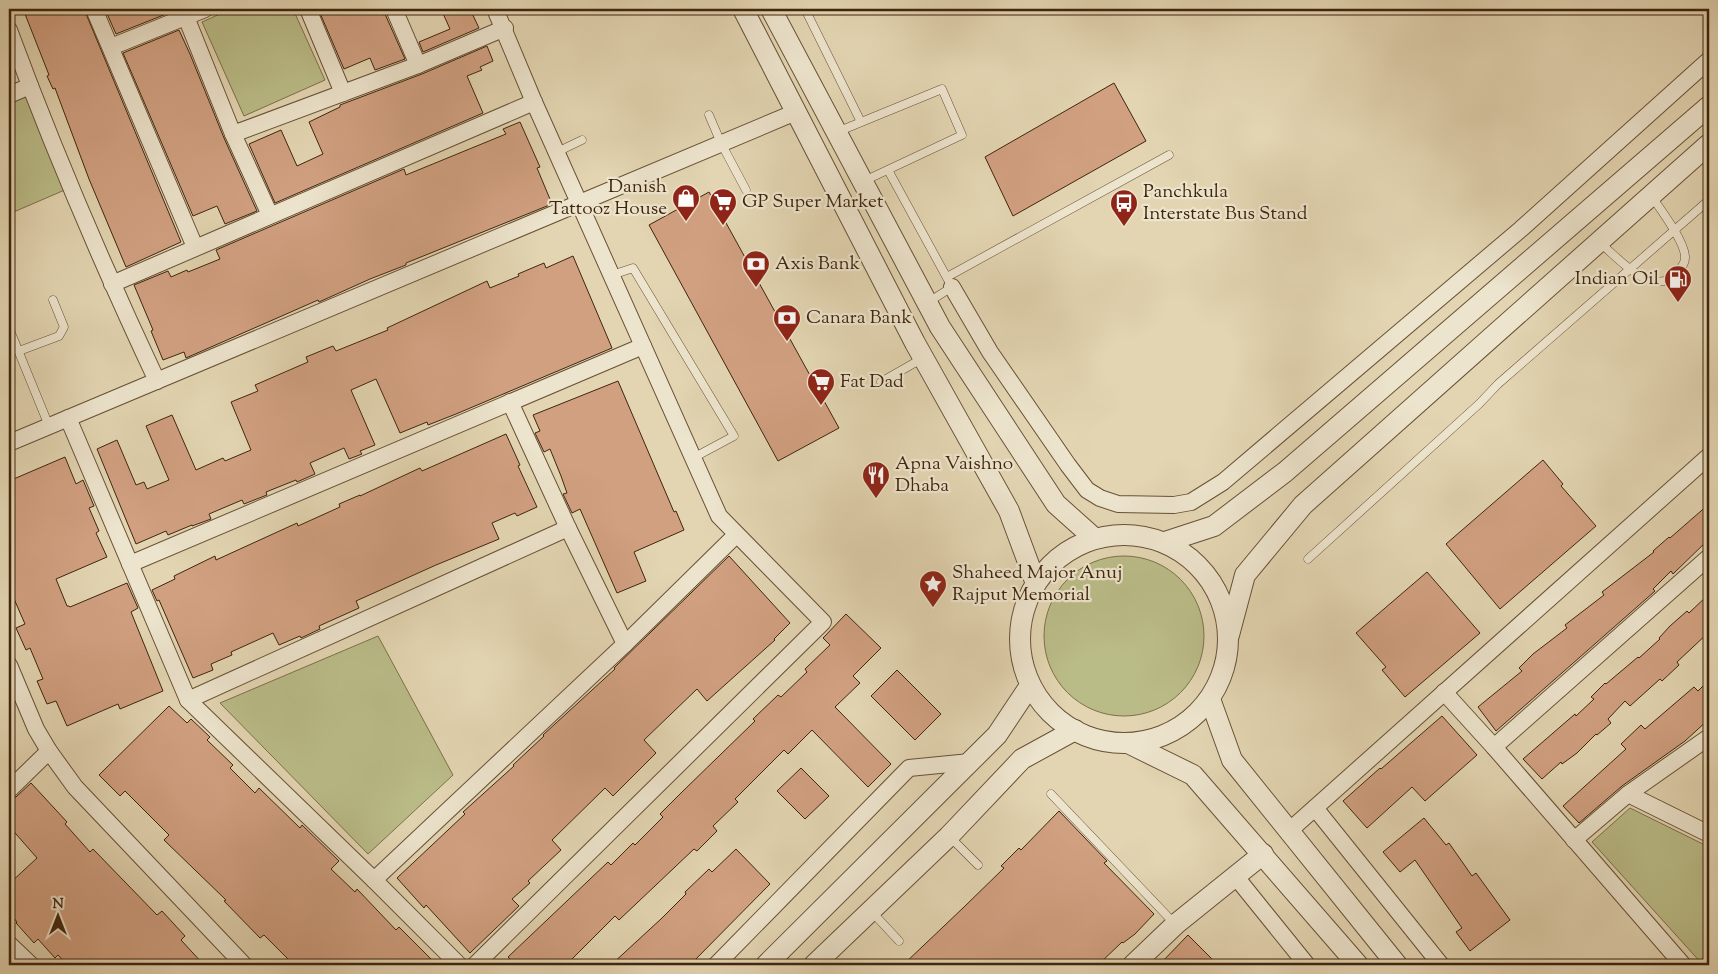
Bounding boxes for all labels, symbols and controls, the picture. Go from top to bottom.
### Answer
place label: Danish Tattooz House [549,174,667,223]
place label: Panchkula Interstate Bus Stand [1143,179,1308,228]
shop icon: Danish Tattooz House [671,183,701,222]
supermarket icon: GP Super Market [708,187,738,226]
bus stop icon: Panchkula Interstate Bus Stand [1109,188,1139,227]
place label: GP Super Market [742,189,884,216]
bank icon: Axis Bank [741,249,771,288]
place label: Axis Bank [775,251,861,278]
fuel station icon: Indian Oil [1663,264,1693,303]
place label: Indian Oil [1575,266,1659,293]
bank icon: Canara Bank [772,303,802,342]
place label: Canara Bank [806,305,912,332]
supermarket icon: Fat Dad [806,367,836,406]
place label: Fat Dad [840,369,904,396]
place label: Apna Vaishno Dhaba [895,451,1013,500]
restaurant icon: Apna Vaishno Dhaba [861,460,891,499]
place label: Shaheed Major Anuj Rajput Memorial [952,560,1122,609]
place icon: Shaheed Major Anuj Rajput Memorial [918,569,948,608]
north arrow [32,892,82,942]
text: N [52,895,64,915]

